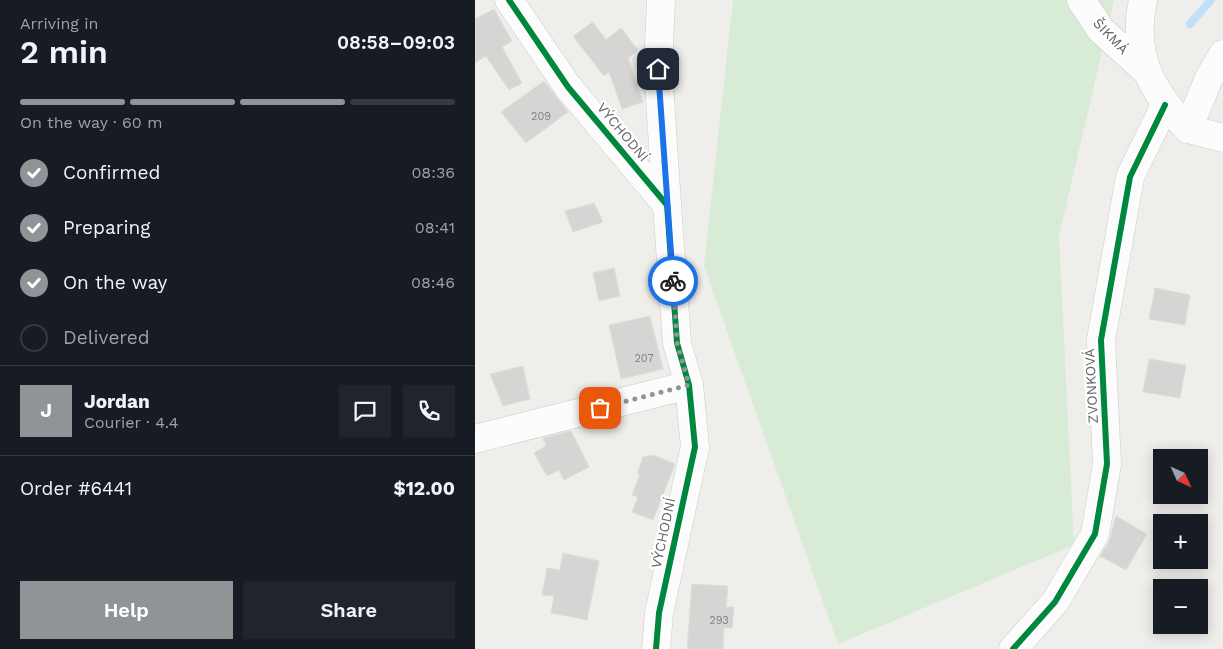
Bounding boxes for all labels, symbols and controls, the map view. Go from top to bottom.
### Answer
text: Arriving in [20,14,98,33]
street label: ŠIKMÁ [1090,15,1132,57]
text: 08:58–09:03 [337,31,455,54]
text: 2 min [20,33,108,71]
pin [637,48,679,90]
icon: home [644,55,672,83]
street label: VÝCHODNÍ [594,99,652,165]
house number: 209 [531,110,551,123]
text: On the way · 60 m [20,113,162,132]
icon: check [20,159,48,187]
text: Confirmed [63,161,160,184]
text: 08:36 [411,163,455,182]
icon: check [20,214,48,242]
text: Preparing [63,216,150,239]
text: 08:41 [415,218,455,237]
courier [648,256,698,306]
icon: bike [659,267,687,295]
icon: check [20,269,48,297]
text: On the way [63,271,167,294]
text: 08:46 [411,273,455,292]
text: Delivered [63,326,150,349]
street label: ZVONKOVÁ [1081,348,1101,424]
house number: 207 [634,352,654,365]
button: chat [339,385,391,437]
button: phone [403,385,455,437]
pin [579,387,621,429]
text: Jordan [84,390,150,413]
icon: bag [586,394,614,422]
text: J [40,399,52,422]
text: Courier · 4.4 [84,413,179,432]
north arrow [1153,449,1207,504]
map controls [1153,449,1208,634]
text: Order #6441 [20,477,132,500]
text: $12.00 [394,477,455,500]
street label: VÝCHODNÍ [648,496,678,570]
button: + [1153,514,1208,569]
button: − [1153,579,1208,634]
button: Help [20,581,233,639]
button: Share [243,581,455,639]
house number: 293 [709,614,729,627]

